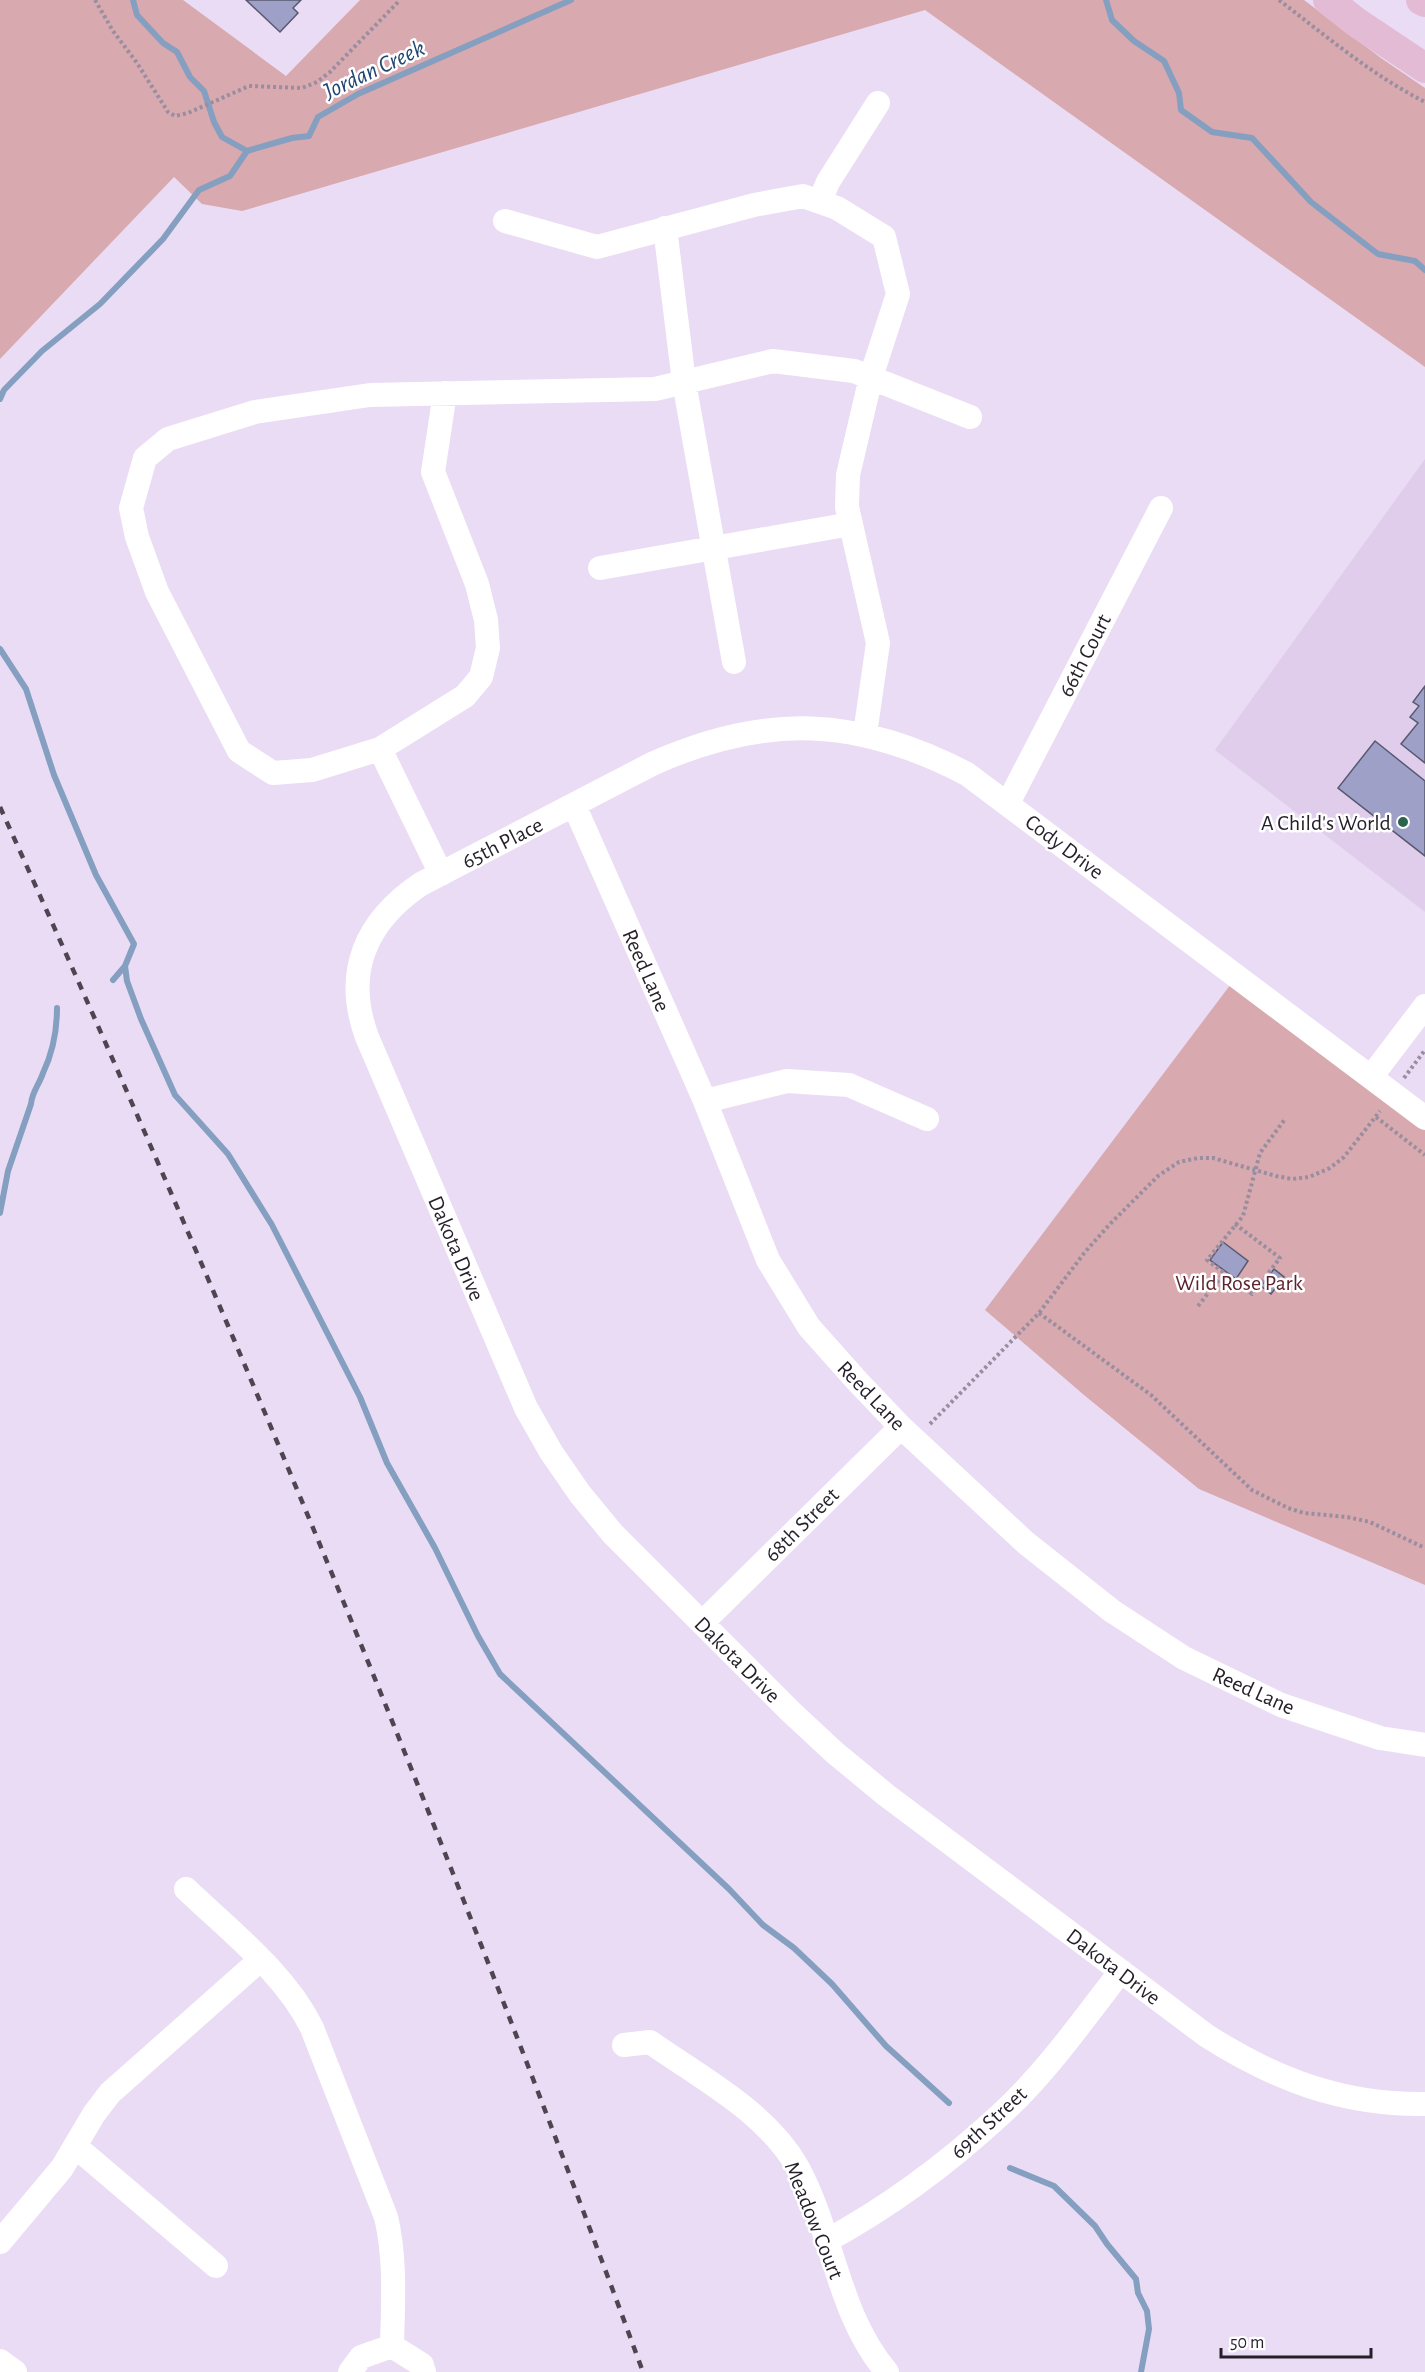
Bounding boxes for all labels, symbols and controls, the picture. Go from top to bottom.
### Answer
water label: Jordan Creek [319,36,429,104]
street label: 66th Court [1055,610,1115,700]
street label: Cody Drive [1021,810,1108,883]
place label: A Child's World [1261,812,1391,834]
street label: 65th Place [459,813,546,873]
marker: A Child's World [1396,815,1410,829]
street label: Reed Lane [618,926,674,1015]
street label: Dakota Drive [424,1193,488,1304]
park label: Wild Rose Park [1175,1272,1303,1294]
street label: Reed Lane [833,1357,910,1435]
street label: 68th Street [760,1483,843,1566]
street label: Dakota Drive [690,1613,784,1707]
street label: Reed Lane [1209,1663,1298,1719]
street label: Dakota Drive [1062,1924,1165,2009]
street label: 69th Street [947,2082,1031,2163]
street label: Meadow Court [781,2159,848,2282]
scale bar [1221,2321,1371,2359]
text: 50 m [1230,2334,1264,2352]

